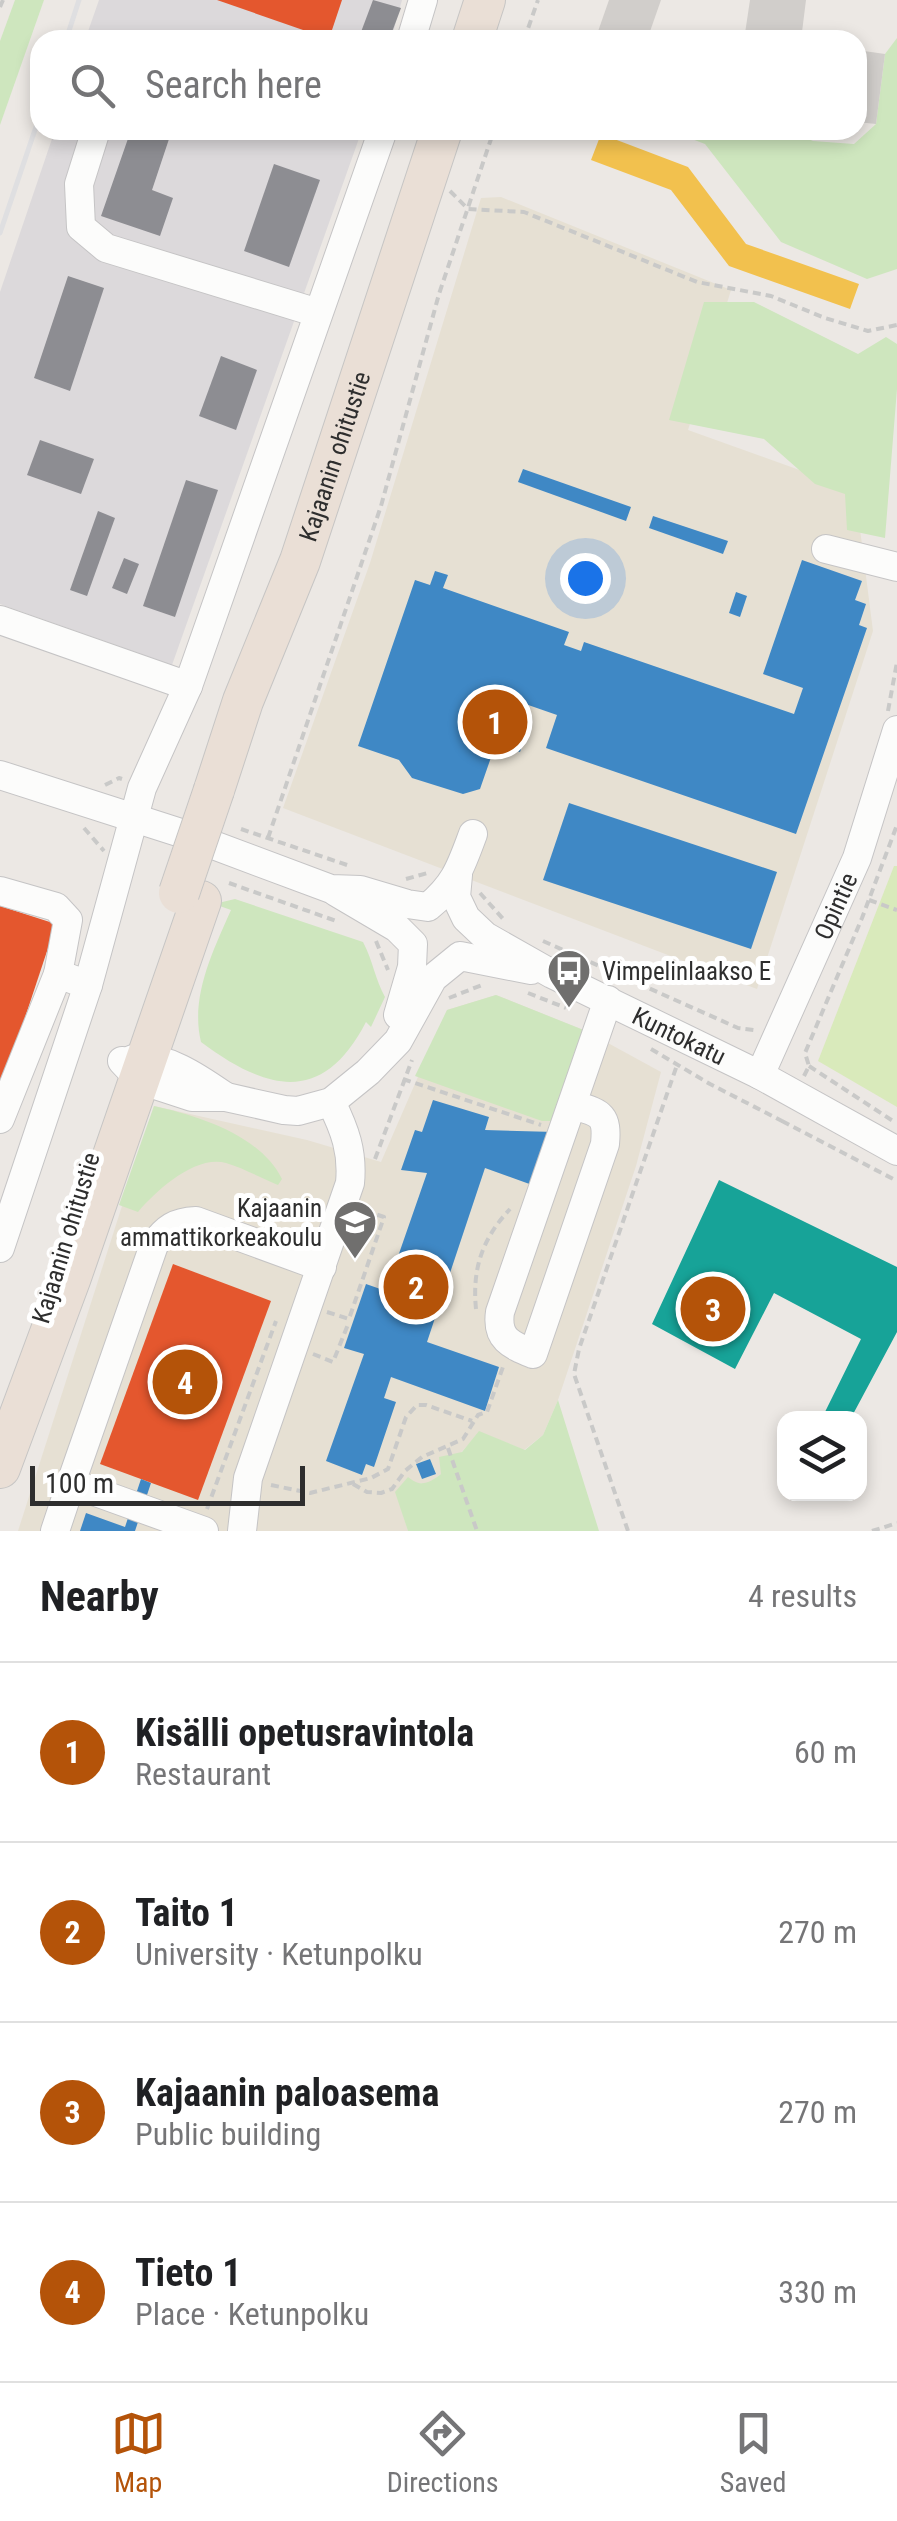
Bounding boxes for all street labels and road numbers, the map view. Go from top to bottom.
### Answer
street label: Kajaanin ohitustie [293,368,376,545]
street label: Opintie [808,868,863,944]
street label: Kuntokatu [628,1001,731,1071]
street label: Kajaanin ohitustie [26,1149,106,1327]

